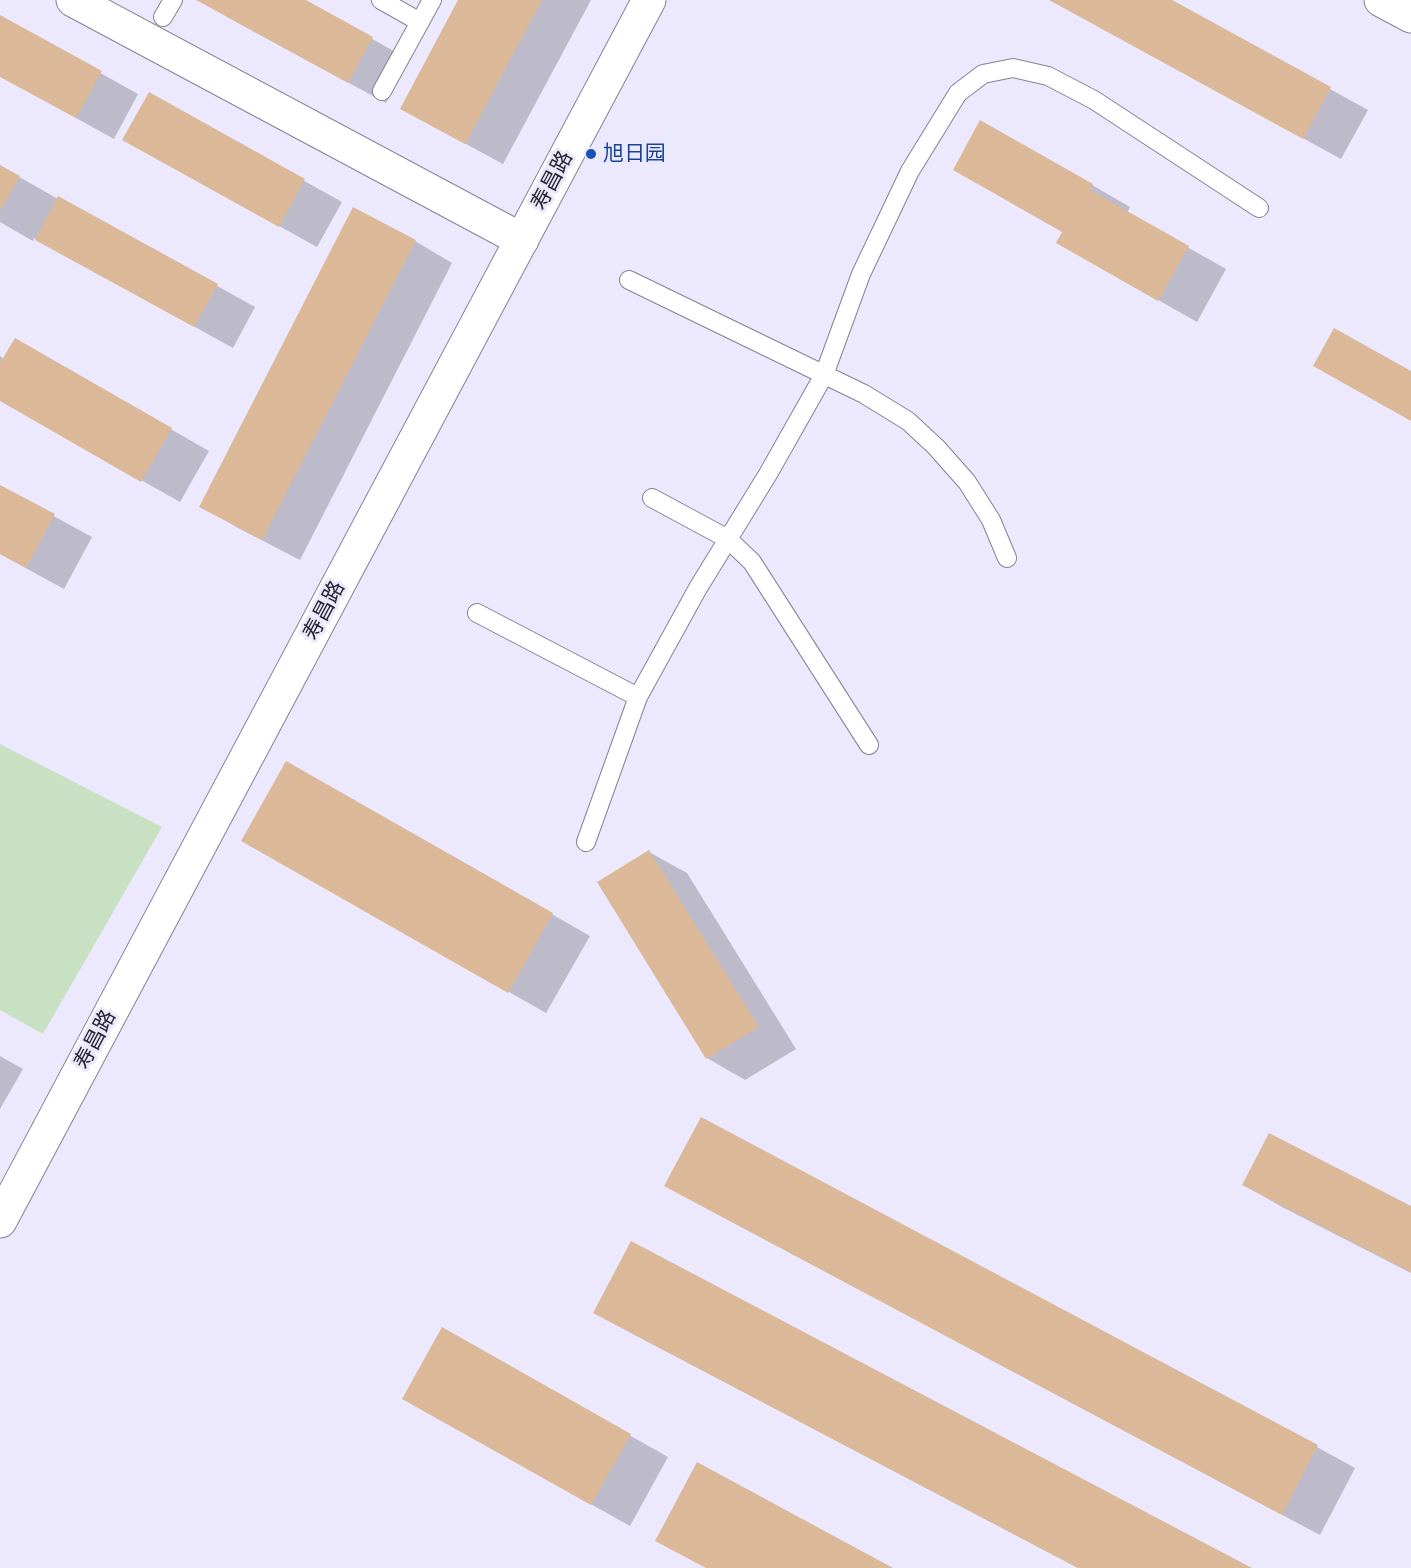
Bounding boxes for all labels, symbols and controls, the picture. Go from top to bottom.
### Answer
place label: 旭日园 [603,141,666,167]
street label: 寿昌路 [527,147,579,215]
marker: 旭日园 [584,147,598,161]
street label: 寿昌路 [299,577,351,645]
street label: 寿昌路 [70,1006,122,1074]

